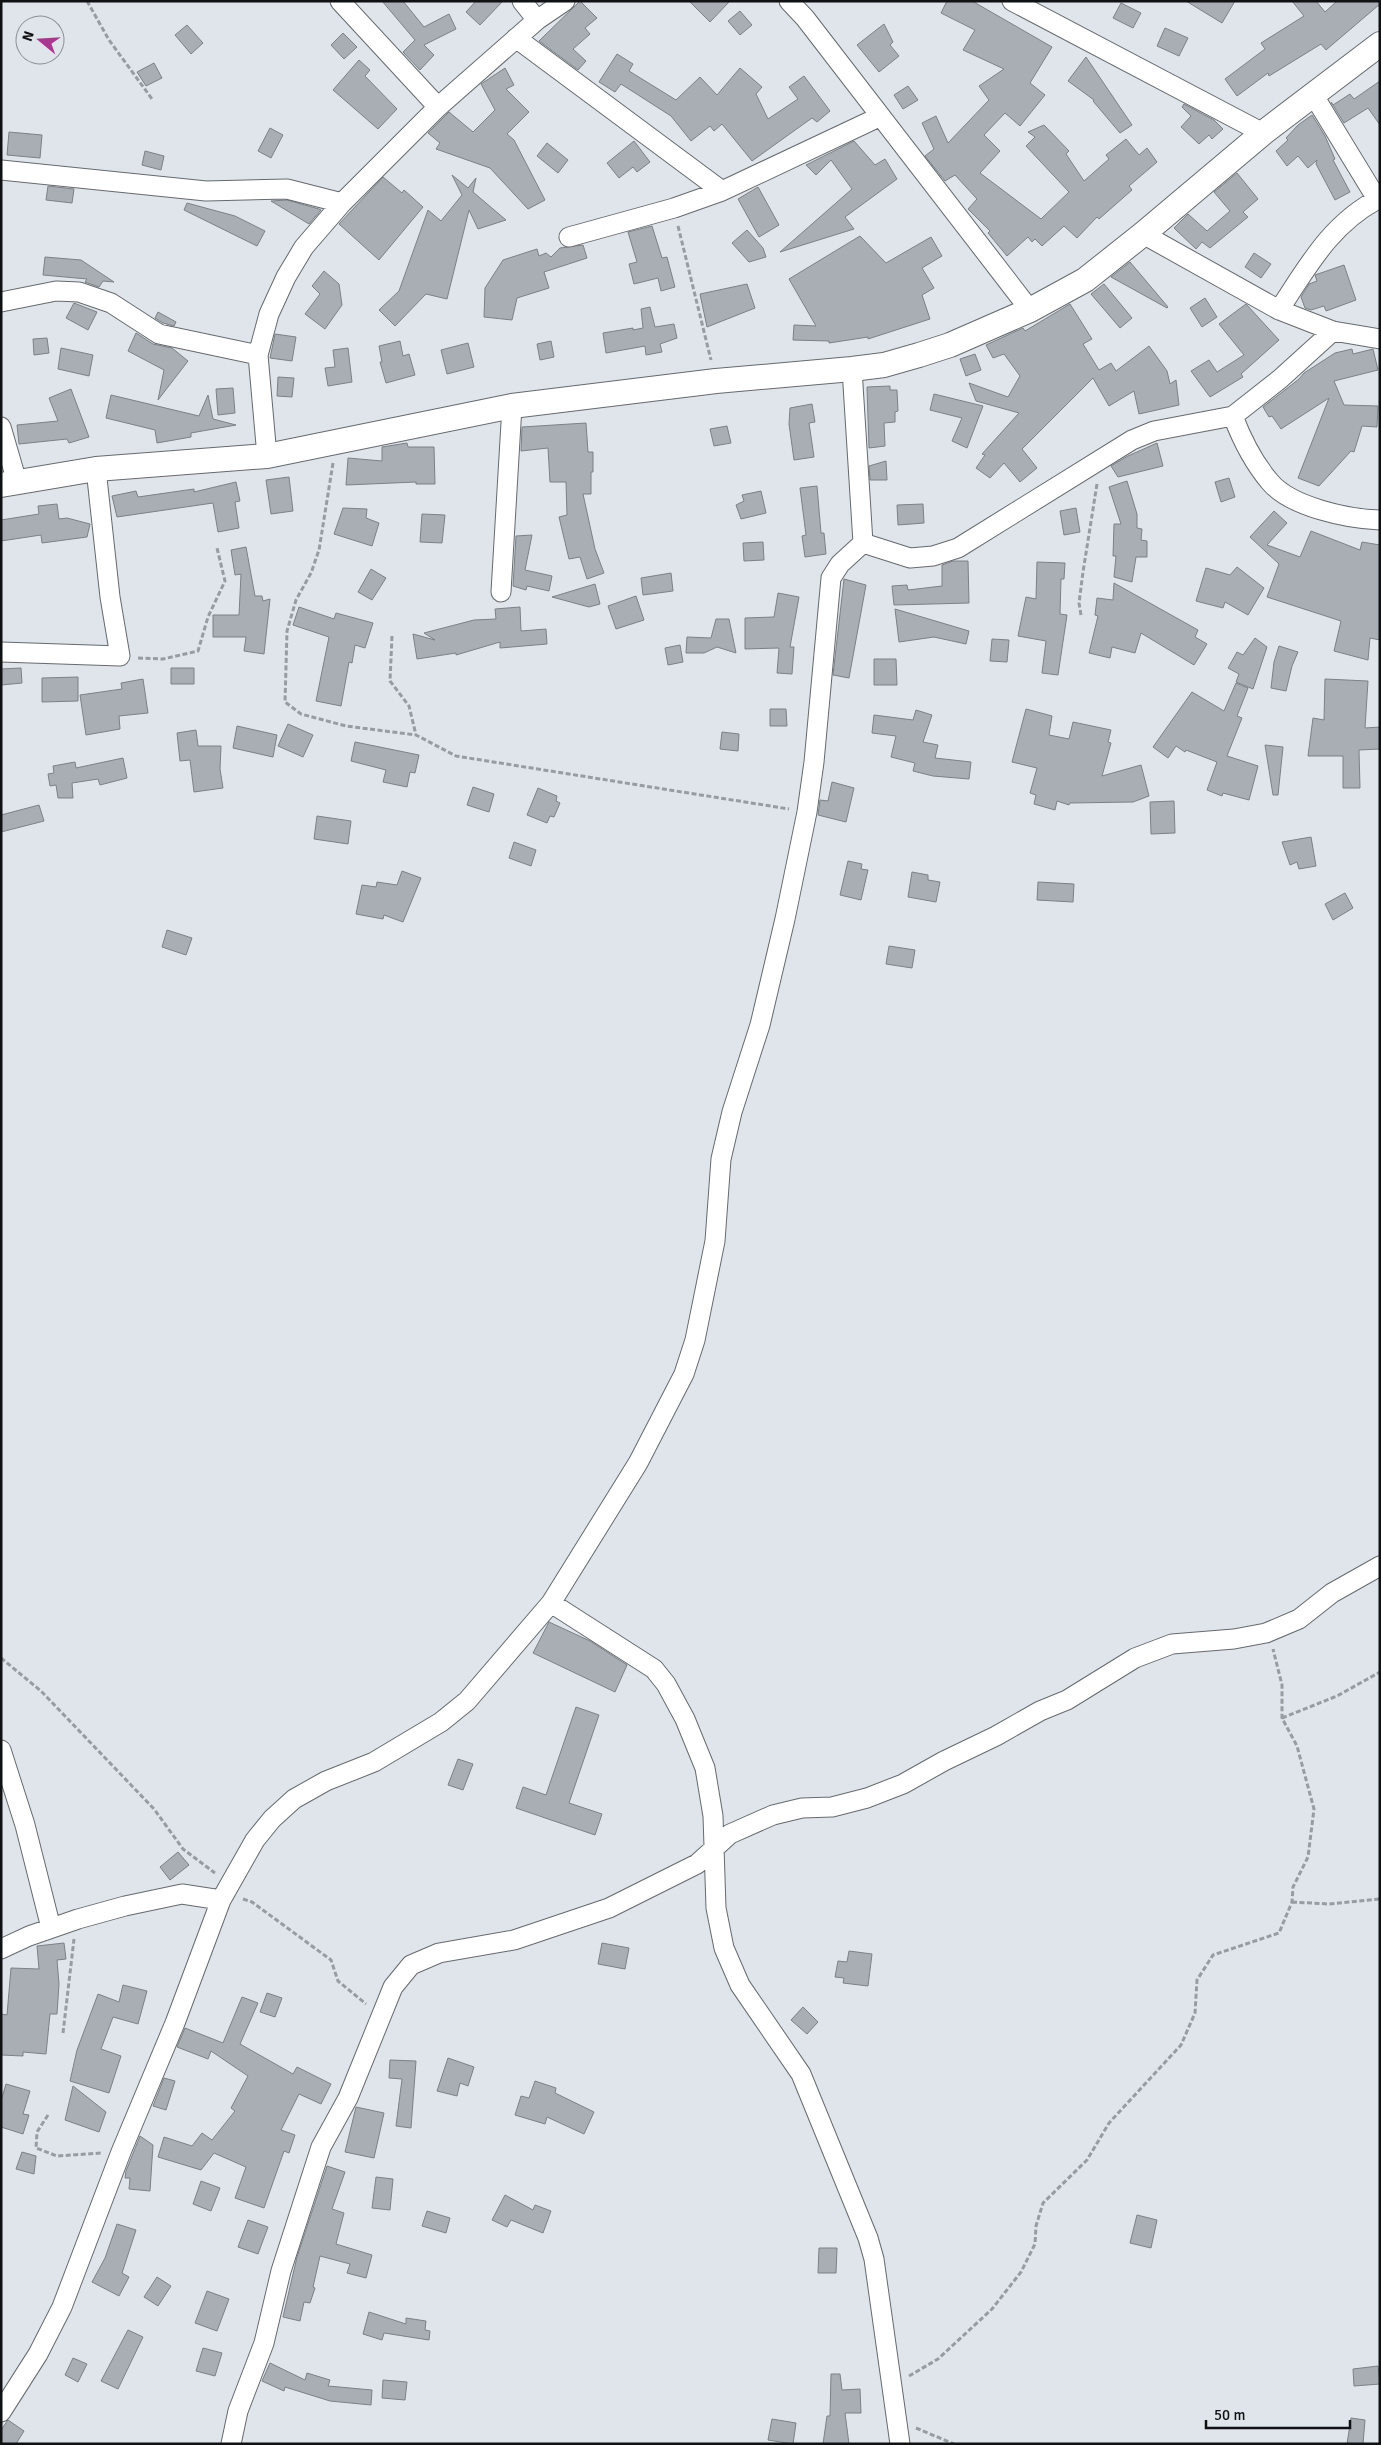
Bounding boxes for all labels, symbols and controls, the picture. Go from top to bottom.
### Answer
north arrow [15,15,65,65]
text: N [19,29,38,43]
scale bar [1206,2398,1350,2430]
text: 50 m [1214,2406,1245,2424]

